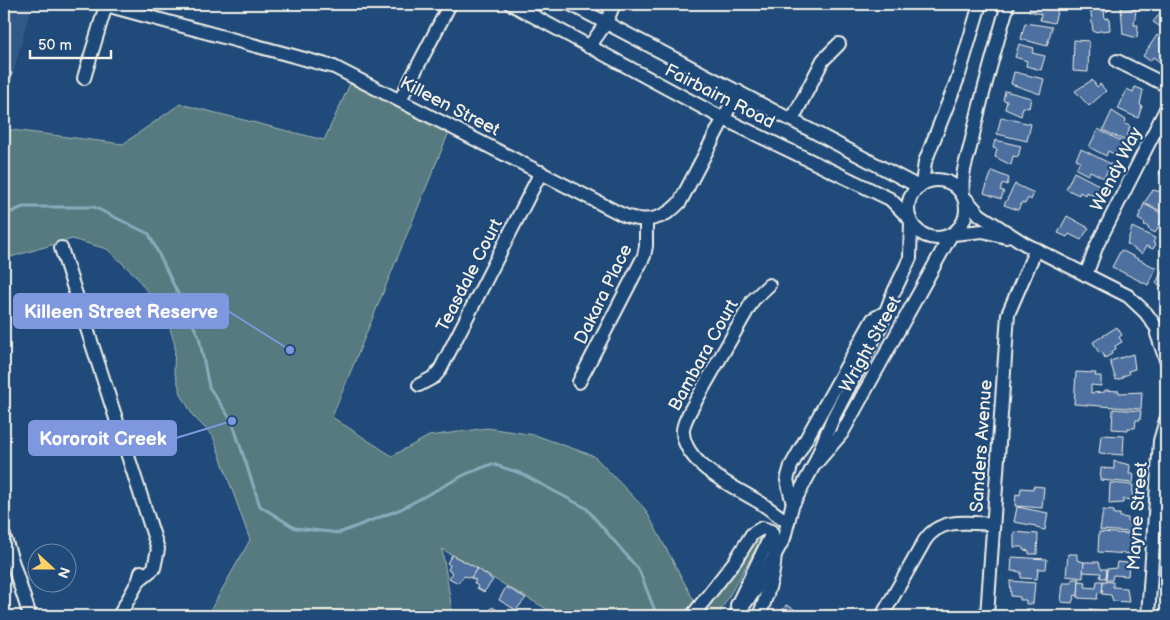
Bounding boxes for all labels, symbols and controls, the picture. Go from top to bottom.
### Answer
scale bar [30,28,111,60]
text: 50 m [38,36,72,55]
street label: Fairbairn Road [661,60,778,133]
street label: Killeen Street [396,72,504,141]
street label: Wendy Way [1086,123,1147,215]
street label: Teasdale Court [432,215,507,335]
street label: Dakara Place [570,241,637,348]
street label: Wright Street [835,292,906,396]
callout: Killeen Street Reserve [14,294,228,328]
street label: Bambara Court [664,295,743,415]
text: Killeen Street Reserve [24,301,218,324]
street label: Sanders Avenue [966,379,997,513]
callout: Kororoit Creek [29,421,176,455]
text: Kororoit Creek [39,428,167,451]
street label: Mayne Street [1123,461,1152,571]
north arrow [28,542,78,592]
text: N [54,565,73,580]

